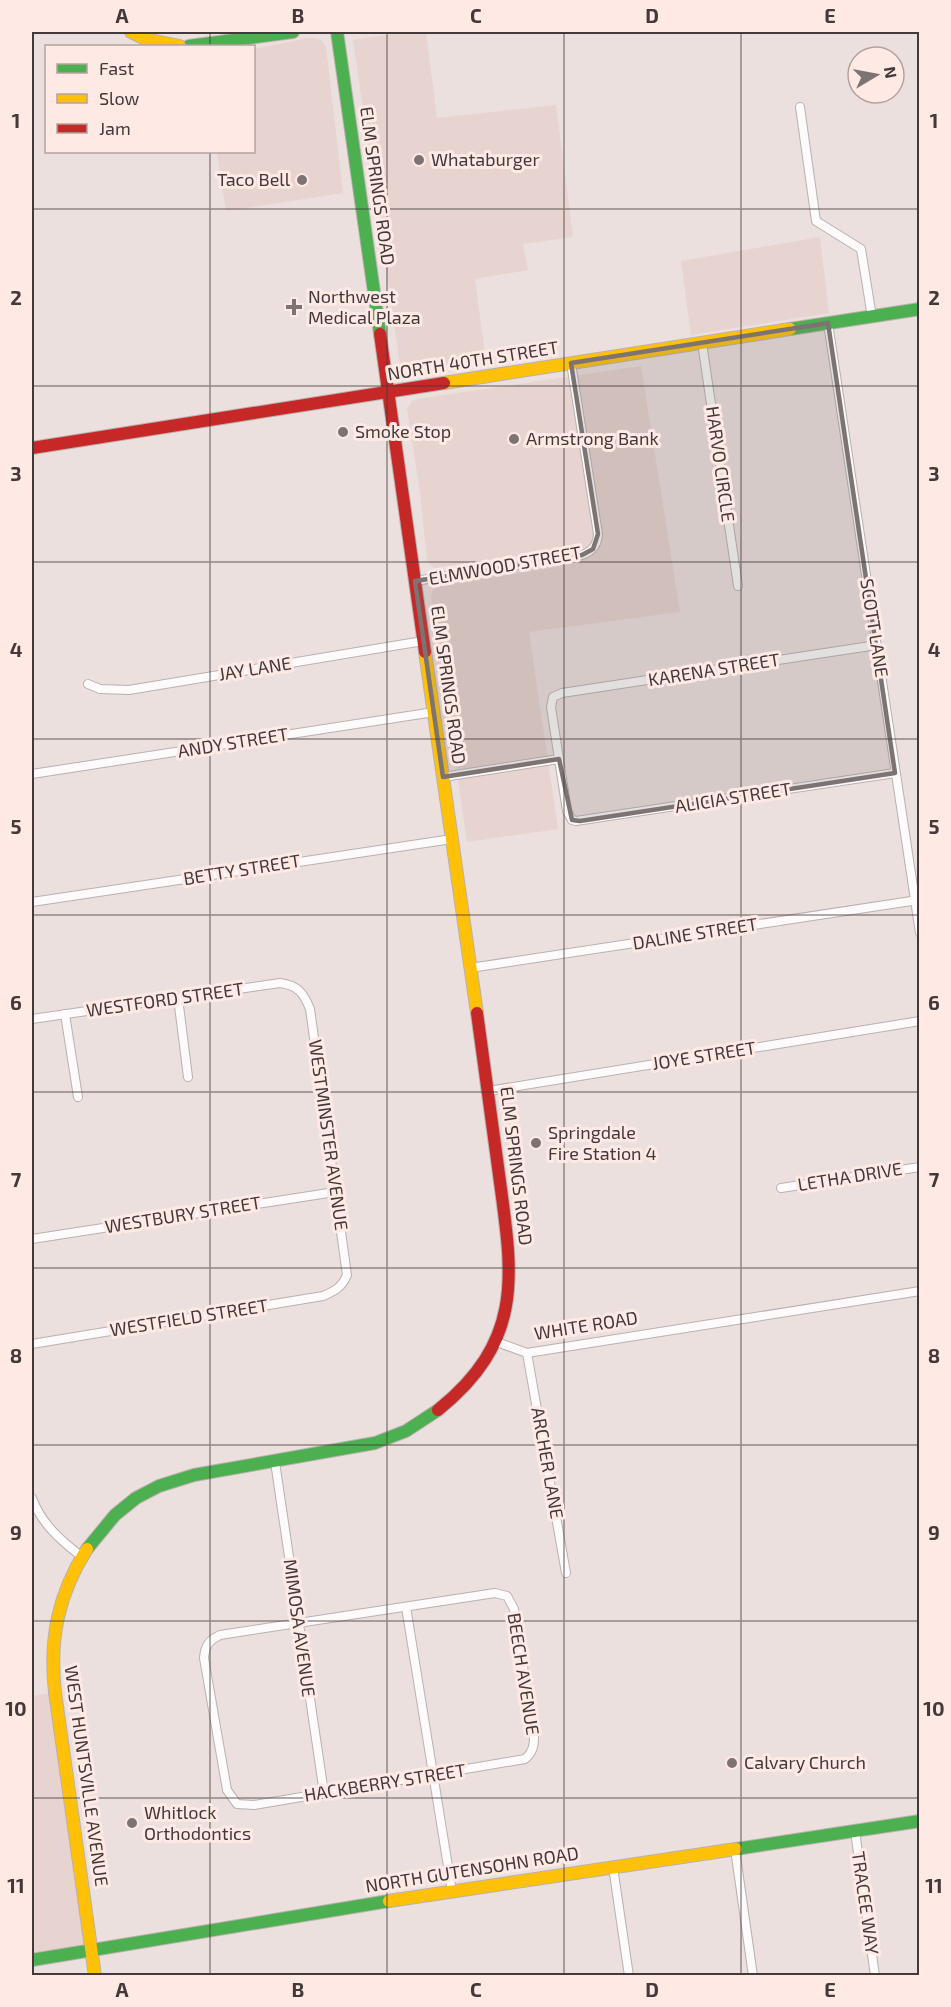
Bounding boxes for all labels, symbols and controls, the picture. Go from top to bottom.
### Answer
text: A [115,3,129,27]
text: B [292,3,304,27]
text: C [470,3,482,27]
text: D [645,3,659,27]
text: E [824,3,836,27]
legend [45,45,255,153]
north arrow [846,45,906,105]
text: Fast [99,57,134,79]
text: N [881,65,902,80]
text: Slow [99,87,140,109]
street label: ELM SPRINGS ROAD [356,105,400,267]
text: 1 [12,108,20,132]
text: 1 [930,108,938,132]
text: Jam [99,117,131,139]
place label: Whataburger [431,148,540,170]
marker: Whataburger [412,153,426,167]
place label: Taco Bell [217,168,291,190]
marker: Taco Bell [295,173,309,187]
text: 2 [10,285,22,309]
place label: Northwest Medical Plaza [308,285,421,328]
text: 2 [928,285,940,309]
marker: Northwest Medical Plaza [285,298,303,316]
street label: NORTH 40TH STREET [386,336,560,384]
street label: HARVO CIRCLE [702,404,740,523]
place label: Smoke Stop [355,420,451,442]
marker: Smoke Stop [336,425,350,439]
place label: Armstrong Bank [526,427,659,449]
marker: Armstrong Bank [507,432,521,446]
text: 3 [10,461,22,485]
text: 3 [928,461,940,485]
street label: ELMWOOD STREET [427,541,583,589]
street label: SCOTT LANE [856,577,894,679]
street label: ELM SPRINGS ROAD [427,604,471,766]
text: 4 [10,637,23,661]
text: 4 [928,637,941,661]
street label: KARENA STREET [647,648,782,690]
street label: JAY LANE [217,651,293,685]
street label: ANDY STREET [176,722,290,762]
street label: ALICIA STREET [673,777,793,817]
text: 5 [10,814,22,838]
text: 5 [928,814,940,838]
street label: BETTY STREET [182,849,302,889]
street label: DALINE STREET [631,912,759,954]
street label: WESTFORD STREET [85,977,245,1021]
text: 6 [10,990,22,1014]
text: 6 [928,990,940,1014]
street label: JOYE STREET [651,1036,758,1074]
street label: WESTMINSTER AVENUE [305,1038,353,1232]
street label: ELM SPRINGS ROAD [496,1085,538,1247]
place label: Springdale Fire Station 4 [548,1121,657,1164]
marker: Springdale Fire Station 4 [529,1136,543,1150]
street label: LETHA DRIVE [796,1157,904,1195]
text: 7 [11,1167,22,1191]
text: 7 [929,1167,940,1191]
street label: WESTBURY STREET [103,1191,263,1237]
street label: WESTFIELD STREET [108,1294,270,1340]
street label: WHITE ROAD [532,1306,639,1344]
text: 8 [10,1343,22,1367]
text: 8 [928,1343,940,1367]
street label: ARCHER LANE [527,1405,569,1520]
text: 9 [10,1520,22,1544]
text: 9 [928,1520,940,1544]
street label: MIMOSA AVENUE [279,1557,321,1698]
street label: BEECH AVENUE [503,1611,545,1737]
street label: WEST HUNTSVILLE AVENUE [61,1664,113,1888]
text: 10 [5,1696,27,1720]
text: 10 [923,1696,945,1720]
place label: Calvary Church [744,1751,866,1773]
marker: Calvary Church [725,1756,739,1770]
street label: HACKBERRY STREET [302,1758,468,1806]
place label: Whitlock Orthodontics [144,1801,251,1844]
marker: Whitlock Orthodontics [125,1816,139,1830]
street label: NORTH GUTENSOHN ROAD [364,1841,580,1897]
street label: TRACEE WAY [848,1850,884,1957]
text: 11 [7,1873,25,1897]
text: 11 [925,1873,943,1897]
text: A [115,1977,129,2001]
text: B [292,1977,304,2001]
text: C [470,1977,482,2001]
text: D [645,1977,659,2001]
text: E [824,1977,836,2001]

